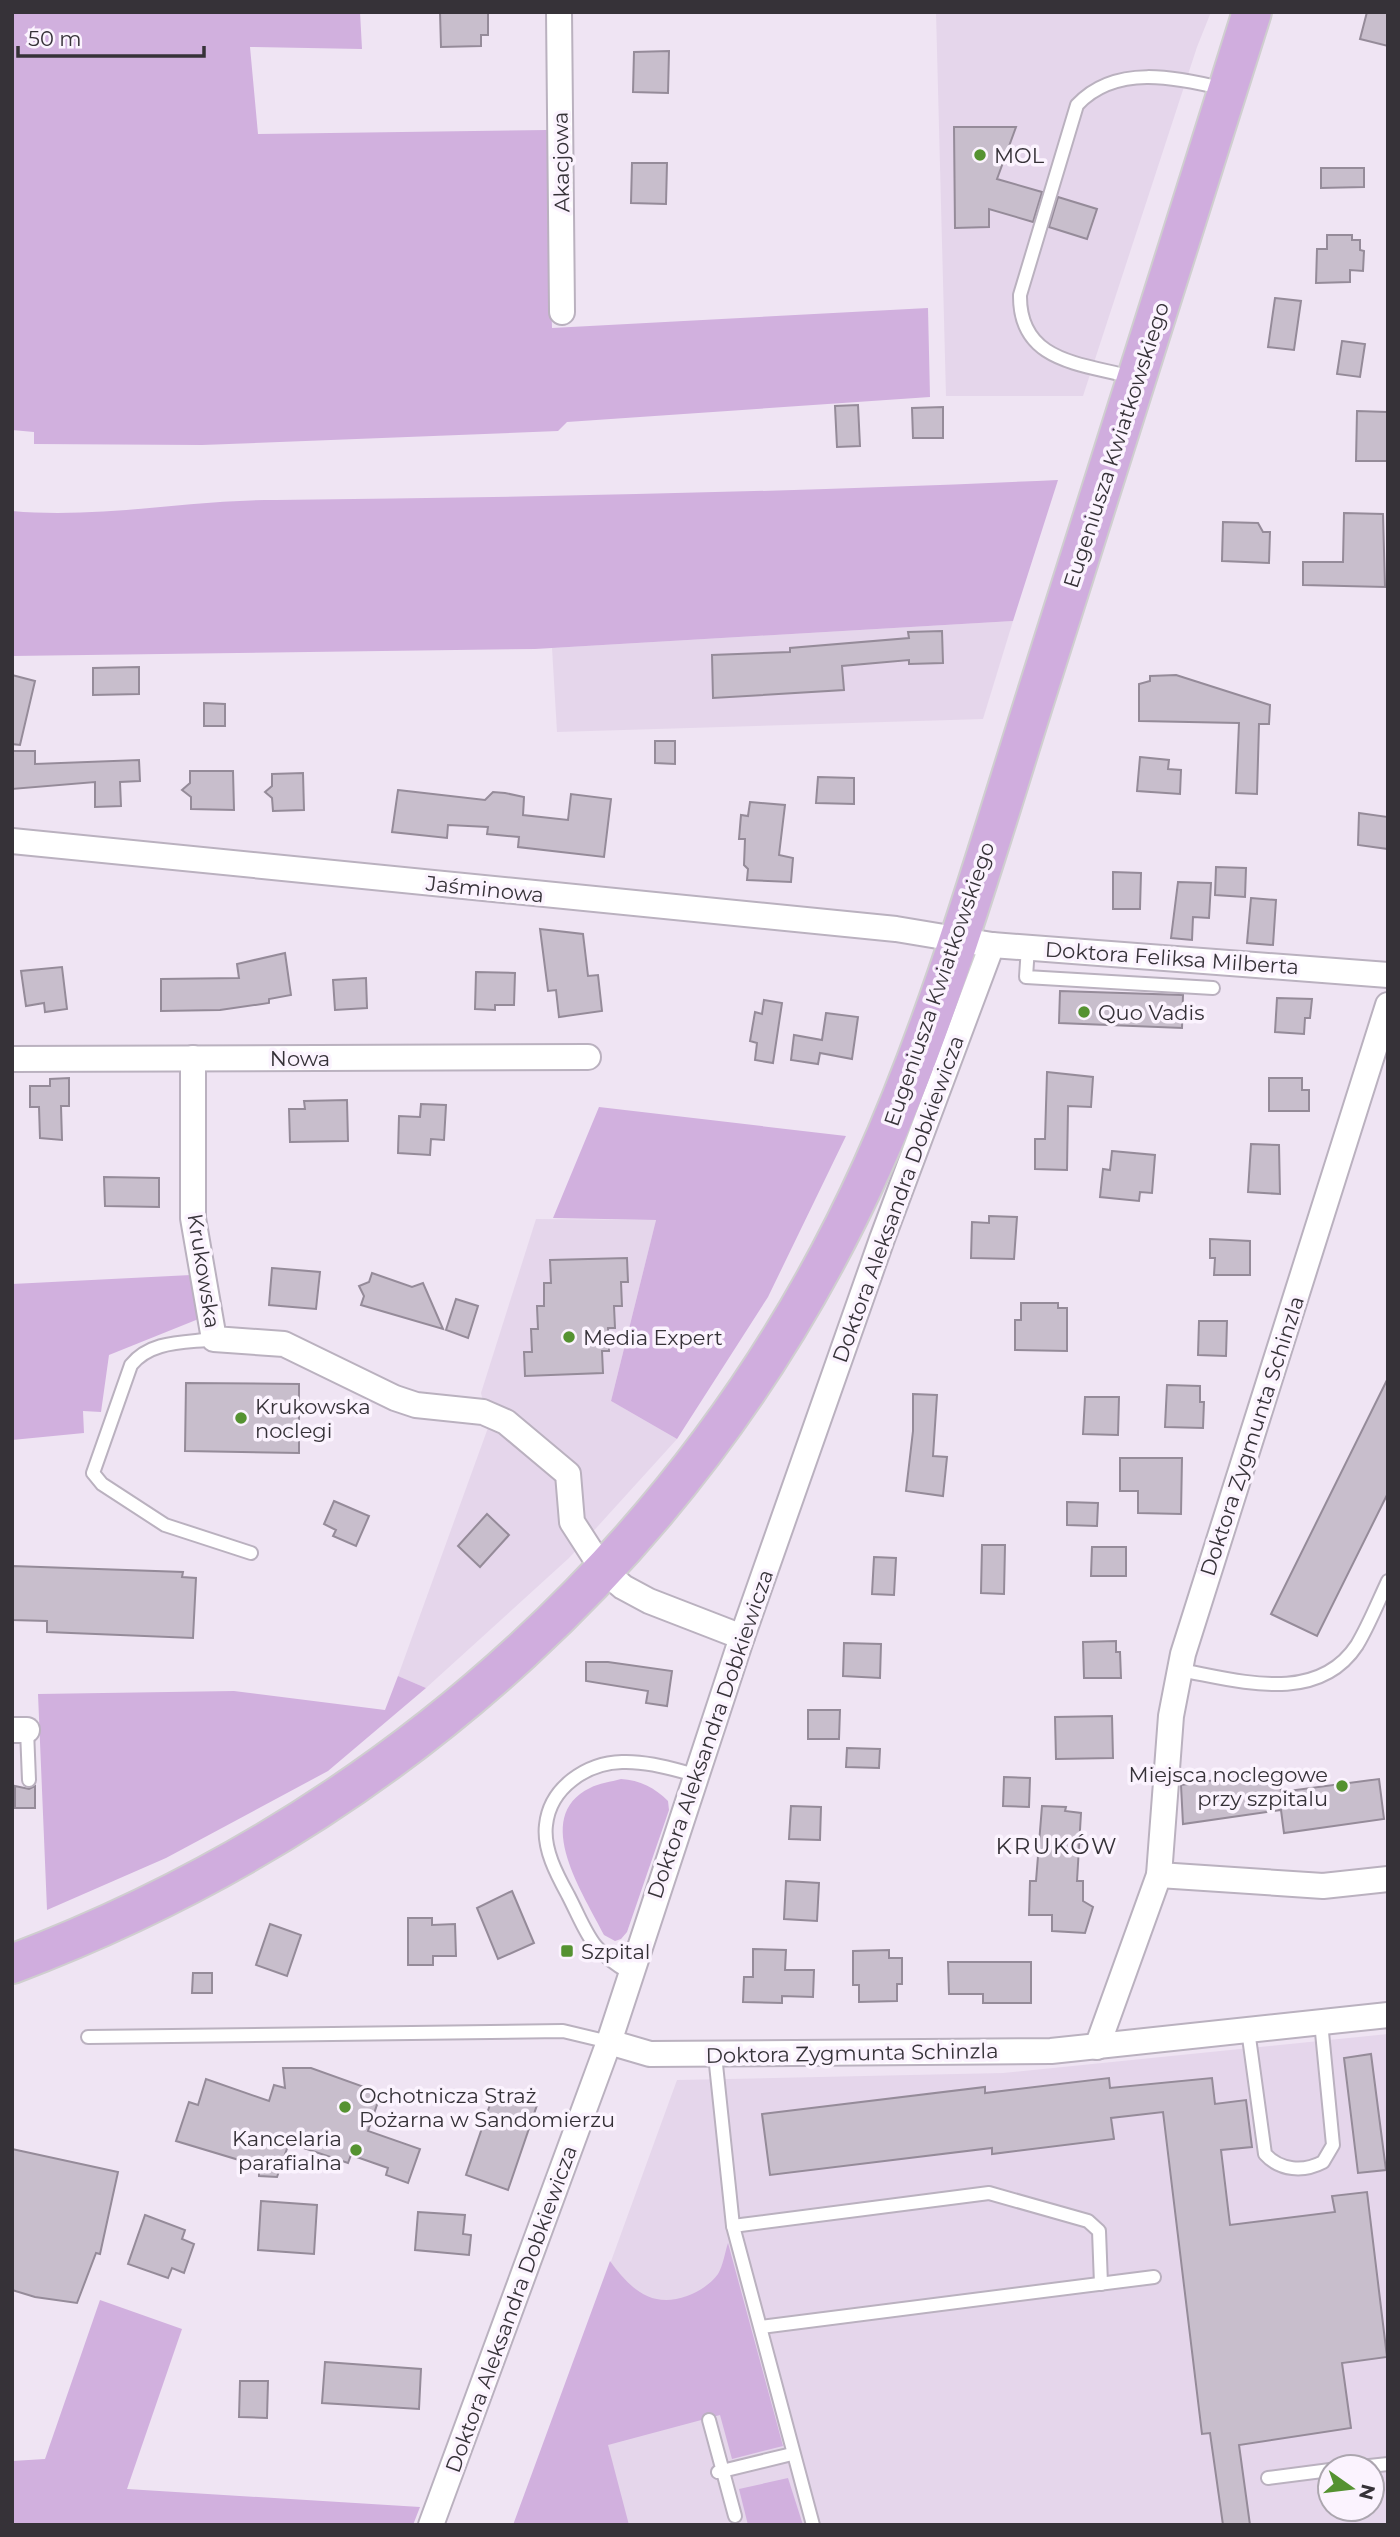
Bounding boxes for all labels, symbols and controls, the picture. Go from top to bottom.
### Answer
scale bar [18,14,203,58]
text: 50 m [28,26,82,51]
street label: Akacjowa [548,111,574,213]
place label: MOL [994,143,1045,168]
marker: MOL [972,147,988,163]
street label: Eugeniusza Kwiatkowskiego [1058,299,1174,591]
street label: Eugeniusza Kwiatkowskiego [878,839,1000,1129]
street label: Jaśminowa [424,870,545,908]
street label: Doktora Feliksa Milberta [1044,937,1300,979]
place label: Quo Vadis [1098,1000,1204,1025]
marker: Quo Vadis [1076,1004,1092,1020]
street label: Doktora Aleksandra Dobkiewicza [827,1032,969,1366]
street label: Nowa [270,1046,330,1071]
street label: Krukowska [183,1212,225,1330]
street label: Doktora Zygmunta Schinzla [1195,1293,1309,1579]
place label: Media Expert [583,1325,723,1350]
marker: Media Expert [561,1329,577,1345]
place label: Krukowska noclegi [255,1394,371,1443]
marker: Krukowska noclegi [233,1410,249,1426]
street label: Doktora Aleksandra Dobkiewicza [642,1566,778,1902]
place label: Miejsca noclegowe przy szpitalu [1129,1762,1328,1811]
marker: Miejsca noclegowe przy szpitalu [1334,1778,1350,1794]
district label: KRUKÓW [995,1832,1119,1860]
place label: Szpital [581,1939,651,1964]
marker: Szpital [559,1943,575,1959]
street label: Doktora Zygmunta Schinzla [705,2038,999,2068]
place label: Ochotnicza Straż Pożarna w Sandomierzu [359,2083,615,2132]
marker: Ochotnicza Straż Pożarna w Sandomierzu [337,2099,353,2115]
place label: Kancelaria parafialna [232,2126,342,2175]
marker: Kancelaria parafialna [348,2142,364,2158]
street label: Doktora Aleksandra Dobkiewicza [440,2142,582,2476]
north arrow [1316,2453,1386,2523]
text: N [1354,2482,1380,2502]

